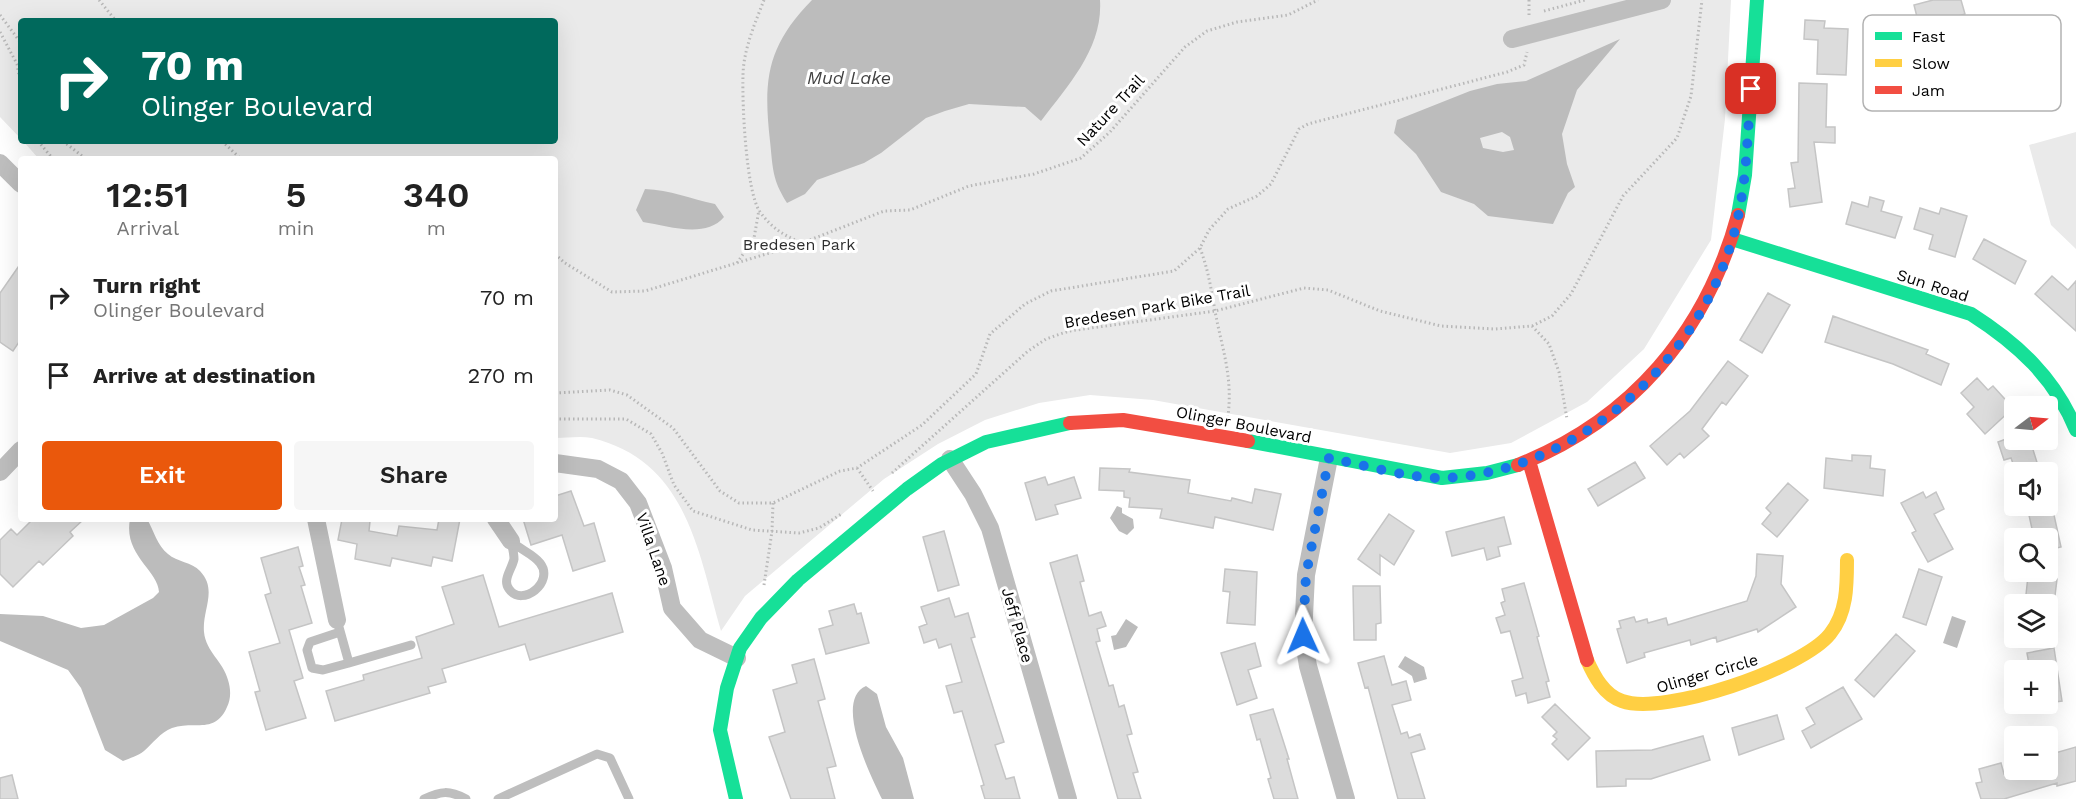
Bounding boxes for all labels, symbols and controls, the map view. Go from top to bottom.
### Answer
legend [1863,15,2061,111]
text: Fast [1912,27,1945,46]
text: 70 m [141,41,244,90]
icon: right [42,42,120,120]
text: Slow [1912,54,1950,73]
pin [1725,63,1776,114]
water label: Mud Lake [807,67,891,88]
street label: Nature Trail [1073,71,1148,150]
icon: arrive [1734,72,1767,105]
text: Jam [1912,81,1945,100]
text: Olinger Boulevard [141,91,373,123]
text: 12:51 [106,174,189,216]
text: 5 [286,174,307,216]
text: 340 [403,174,470,216]
text: Arrival [117,216,179,240]
text: min [278,216,314,240]
text: m [427,216,446,240]
park label: Bredesen Park [743,235,855,254]
street label: Sun Road [1894,265,1971,306]
text: Turn right [93,273,200,298]
icon: right [42,281,75,314]
street label: Bredesen Park Bike Trail [1063,281,1252,332]
text: 70 m [480,285,534,310]
text: Olinger Boulevard [93,298,265,322]
icon: arrive [42,359,75,392]
text: Arrive at destination [93,363,316,388]
text: 270 m [468,363,534,388]
north arrow [2004,396,2058,450]
map controls [2004,396,2058,780]
street label: Olinger Boulevard [1175,402,1313,447]
button: Exit [42,441,282,510]
button: Share [294,441,534,510]
button: sound [2004,462,2058,516]
street label: Villa Lane [632,510,675,588]
button: search [2004,528,2058,582]
street label: Jeff Place [998,585,1037,665]
button: layers [2004,594,2058,648]
position arrow [1271,604,1335,668]
street label: Olinger Circle [1654,650,1760,697]
button: + [2004,660,2058,714]
button: − [2004,726,2058,780]

